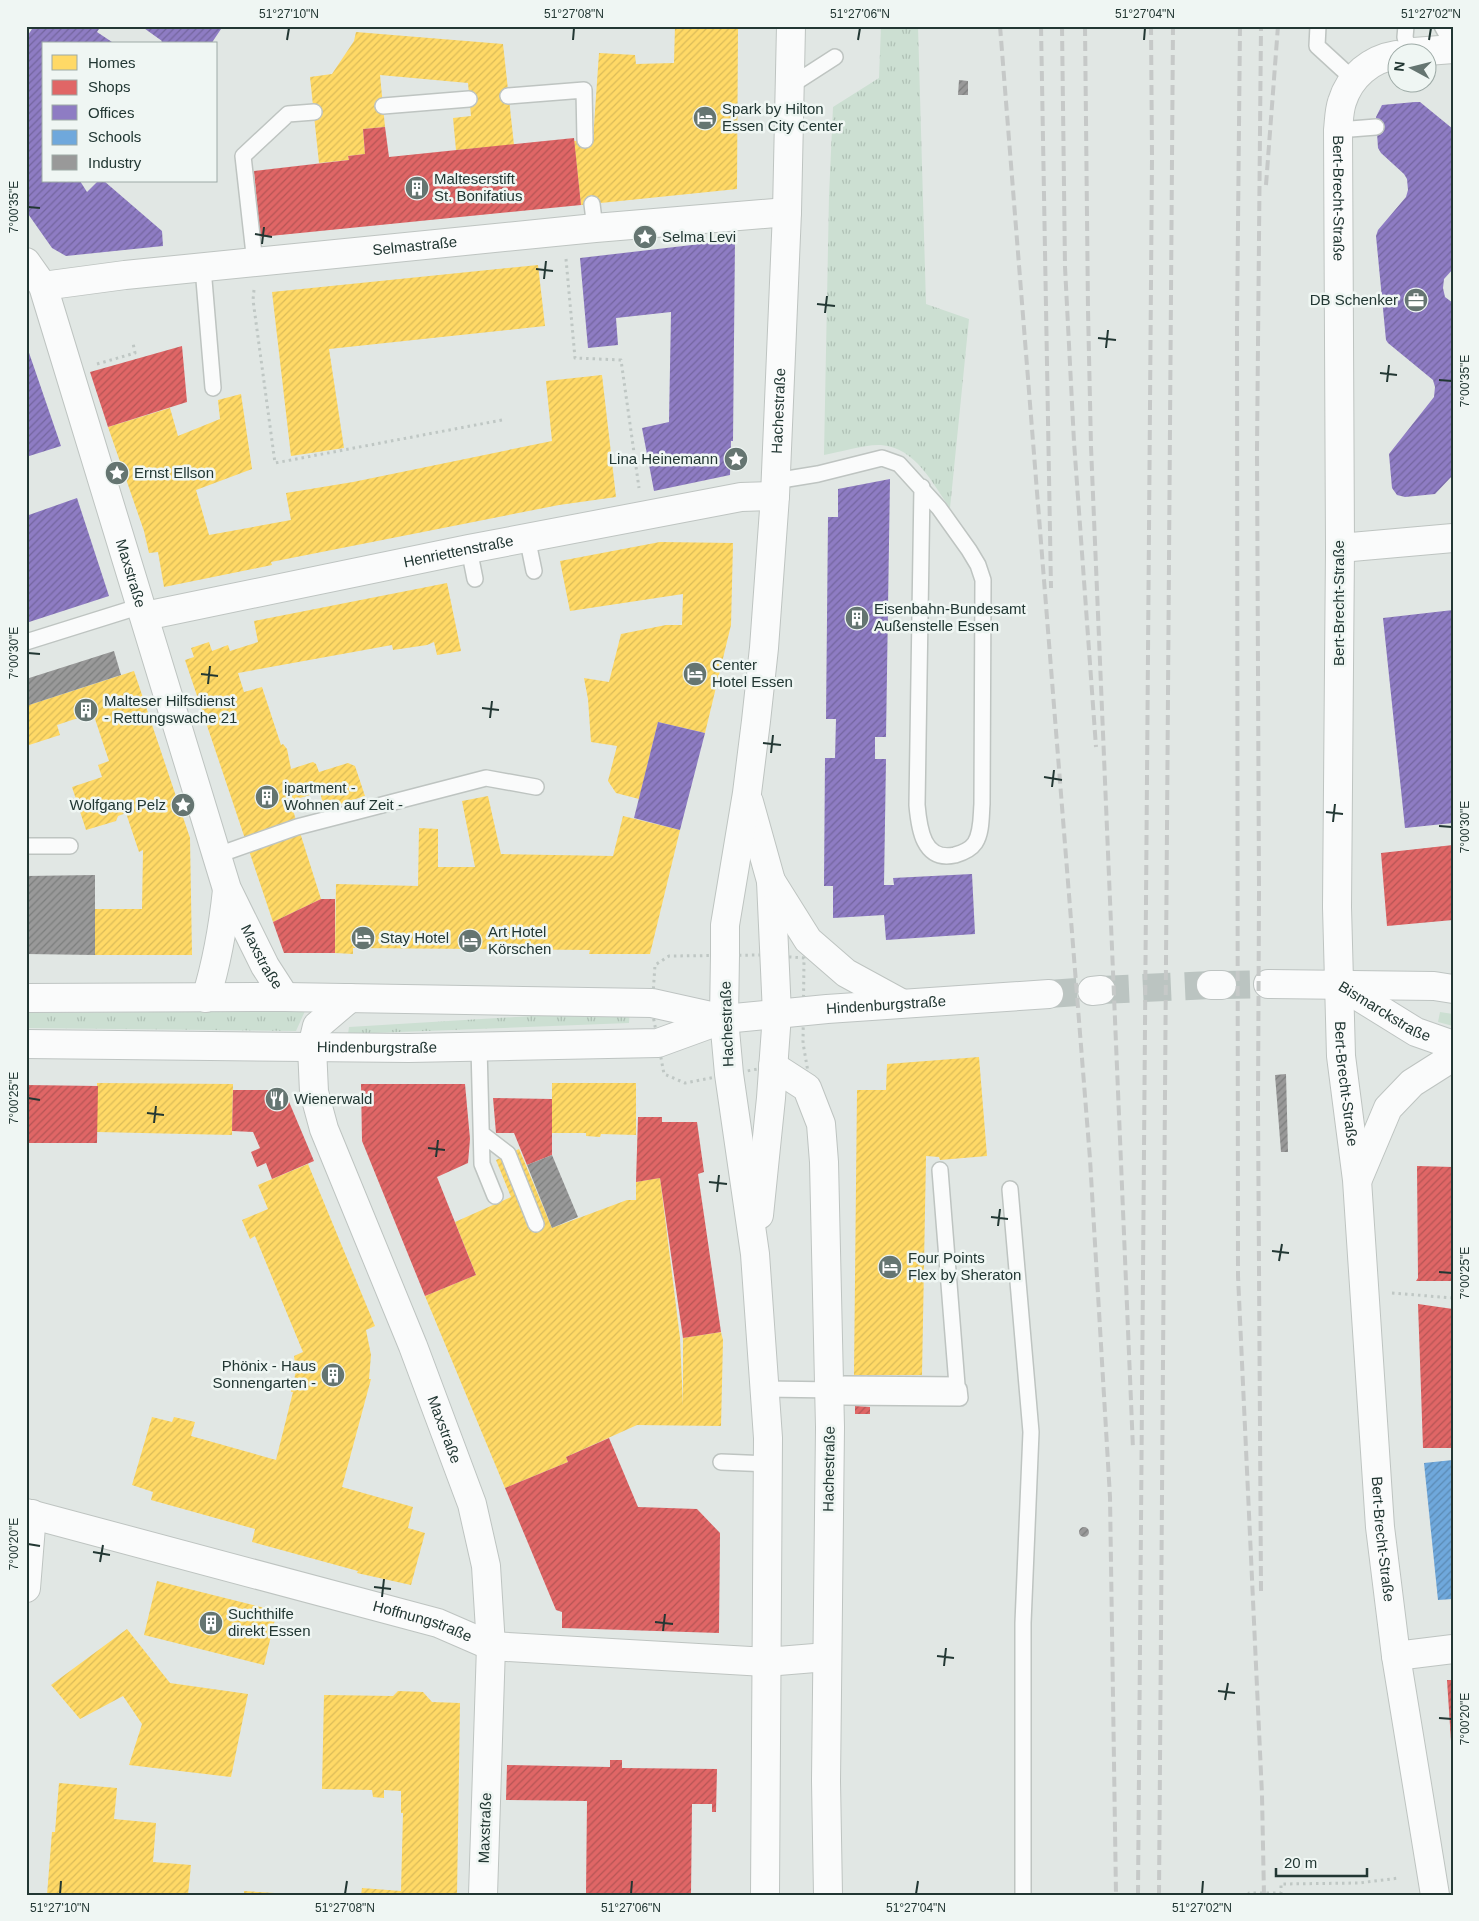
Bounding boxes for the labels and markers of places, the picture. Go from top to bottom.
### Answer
place label: Spark by Hilton Essen City Center [722,100,843,134]
hotel icon: Spark by Hilton Essen City Center [692,105,718,131]
place label: Malteserstift St. Bonifatius [434,170,522,204]
building icon: Malteserstift St. Bonifatius [404,175,430,201]
place icon: Selma Levi [632,224,658,250]
place label: Selma Levi [662,228,736,245]
office icon: DB Schenker [1403,287,1429,313]
place label: DB Schenker [1310,291,1398,308]
place icon: Lina Heinemann [723,446,749,472]
place label: Lina Heinemann [609,450,718,467]
place icon: Ernst Ellson [104,460,130,486]
place label: Ernst Ellson [134,464,214,481]
place label: Eisenbahn-Bundesamt Außenstelle Essen [874,600,1027,634]
building icon: Eisenbahn-Bundesamt Außenstelle Essen [844,605,870,631]
place label: Center Hotel Essen [712,656,793,690]
hotel icon: Center Hotel Essen [682,661,708,687]
place label: Malteser Hilfsdienst - Rettungswache 21 [104,692,237,726]
building icon: Malteser Hilfsdienst - Rettungswache 21 [73,697,99,723]
place label: ipartment - Wohnen auf Zeit - [284,779,403,813]
building icon: ipartment - Wohnen auf Zeit - [254,784,280,810]
place icon: Wolfgang Pelz [170,792,196,818]
place label: Wolfgang Pelz [70,796,166,813]
place label: Art Hotel Körschen [488,923,551,957]
hotel icon: Stay Hotel [350,925,376,951]
hotel icon: Art Hotel Körschen [457,928,483,954]
place label: Stay Hotel [380,929,449,946]
restaurant icon: Wienerwald [264,1086,290,1112]
place label: Wienerwald [294,1090,372,1107]
place label: Four Points Flex by Sheraton [908,1249,1021,1283]
hotel icon: Four Points Flex by Sheraton [877,1254,903,1280]
place label: Phönix - Haus Sonnengarten - [213,1357,316,1391]
building icon: Phönix - Haus Sonnengarten - [320,1362,346,1388]
place label: Suchthilfe direkt Essen [228,1605,311,1639]
building icon: Suchthilfe direkt Essen [198,1610,224,1636]

